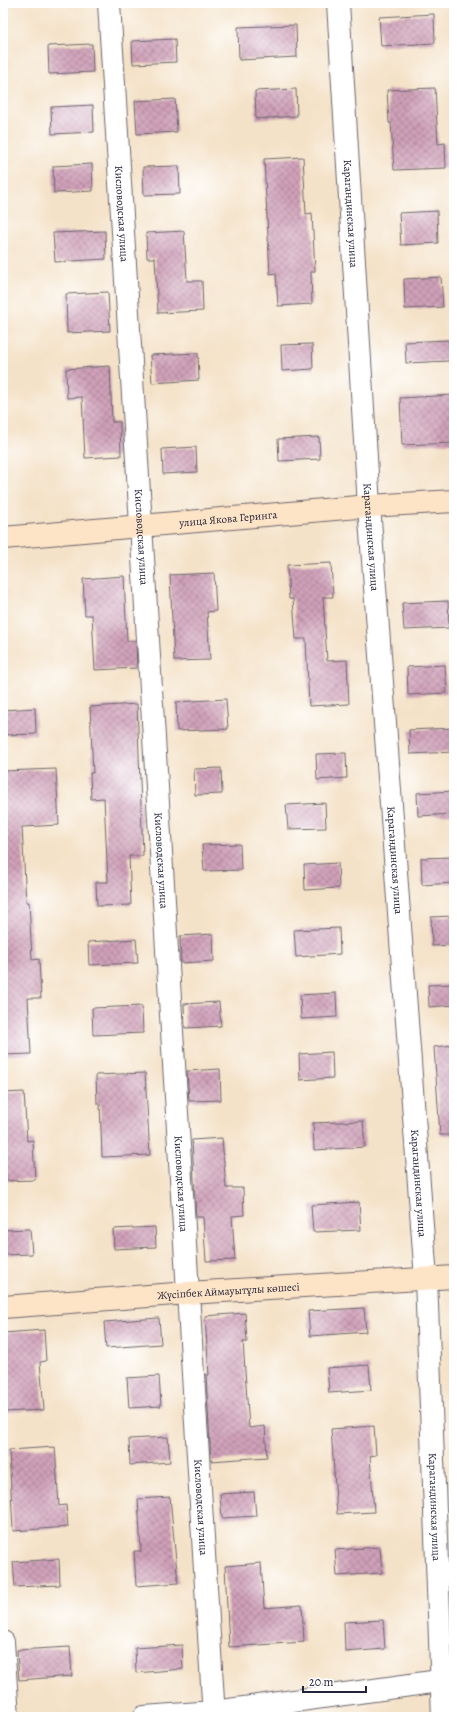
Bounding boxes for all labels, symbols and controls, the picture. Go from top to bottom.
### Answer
street label: Карагандинская улица [340,159,361,269]
street label: Кисловодская улица [111,165,132,263]
street label: Карагандинская улица [360,483,382,592]
street label: Кисловодская улица [131,488,152,587]
street label: улица Якова Геринга [177,507,279,531]
street label: Карагандинская улица [383,806,406,916]
street label: Кисловодская улица [151,812,172,910]
street label: Карагандинская улица [407,1129,430,1239]
street label: Кисловодская улица [170,1135,191,1233]
street label: Жүсіпбек Аймауытұлы көшесі [157,1279,300,1303]
street label: Карагандинская улица [425,1452,444,1562]
street label: Кисловодская улица [190,1459,211,1557]
scale bar [303,1668,366,1694]
text: 20 m [309,1674,333,1690]

